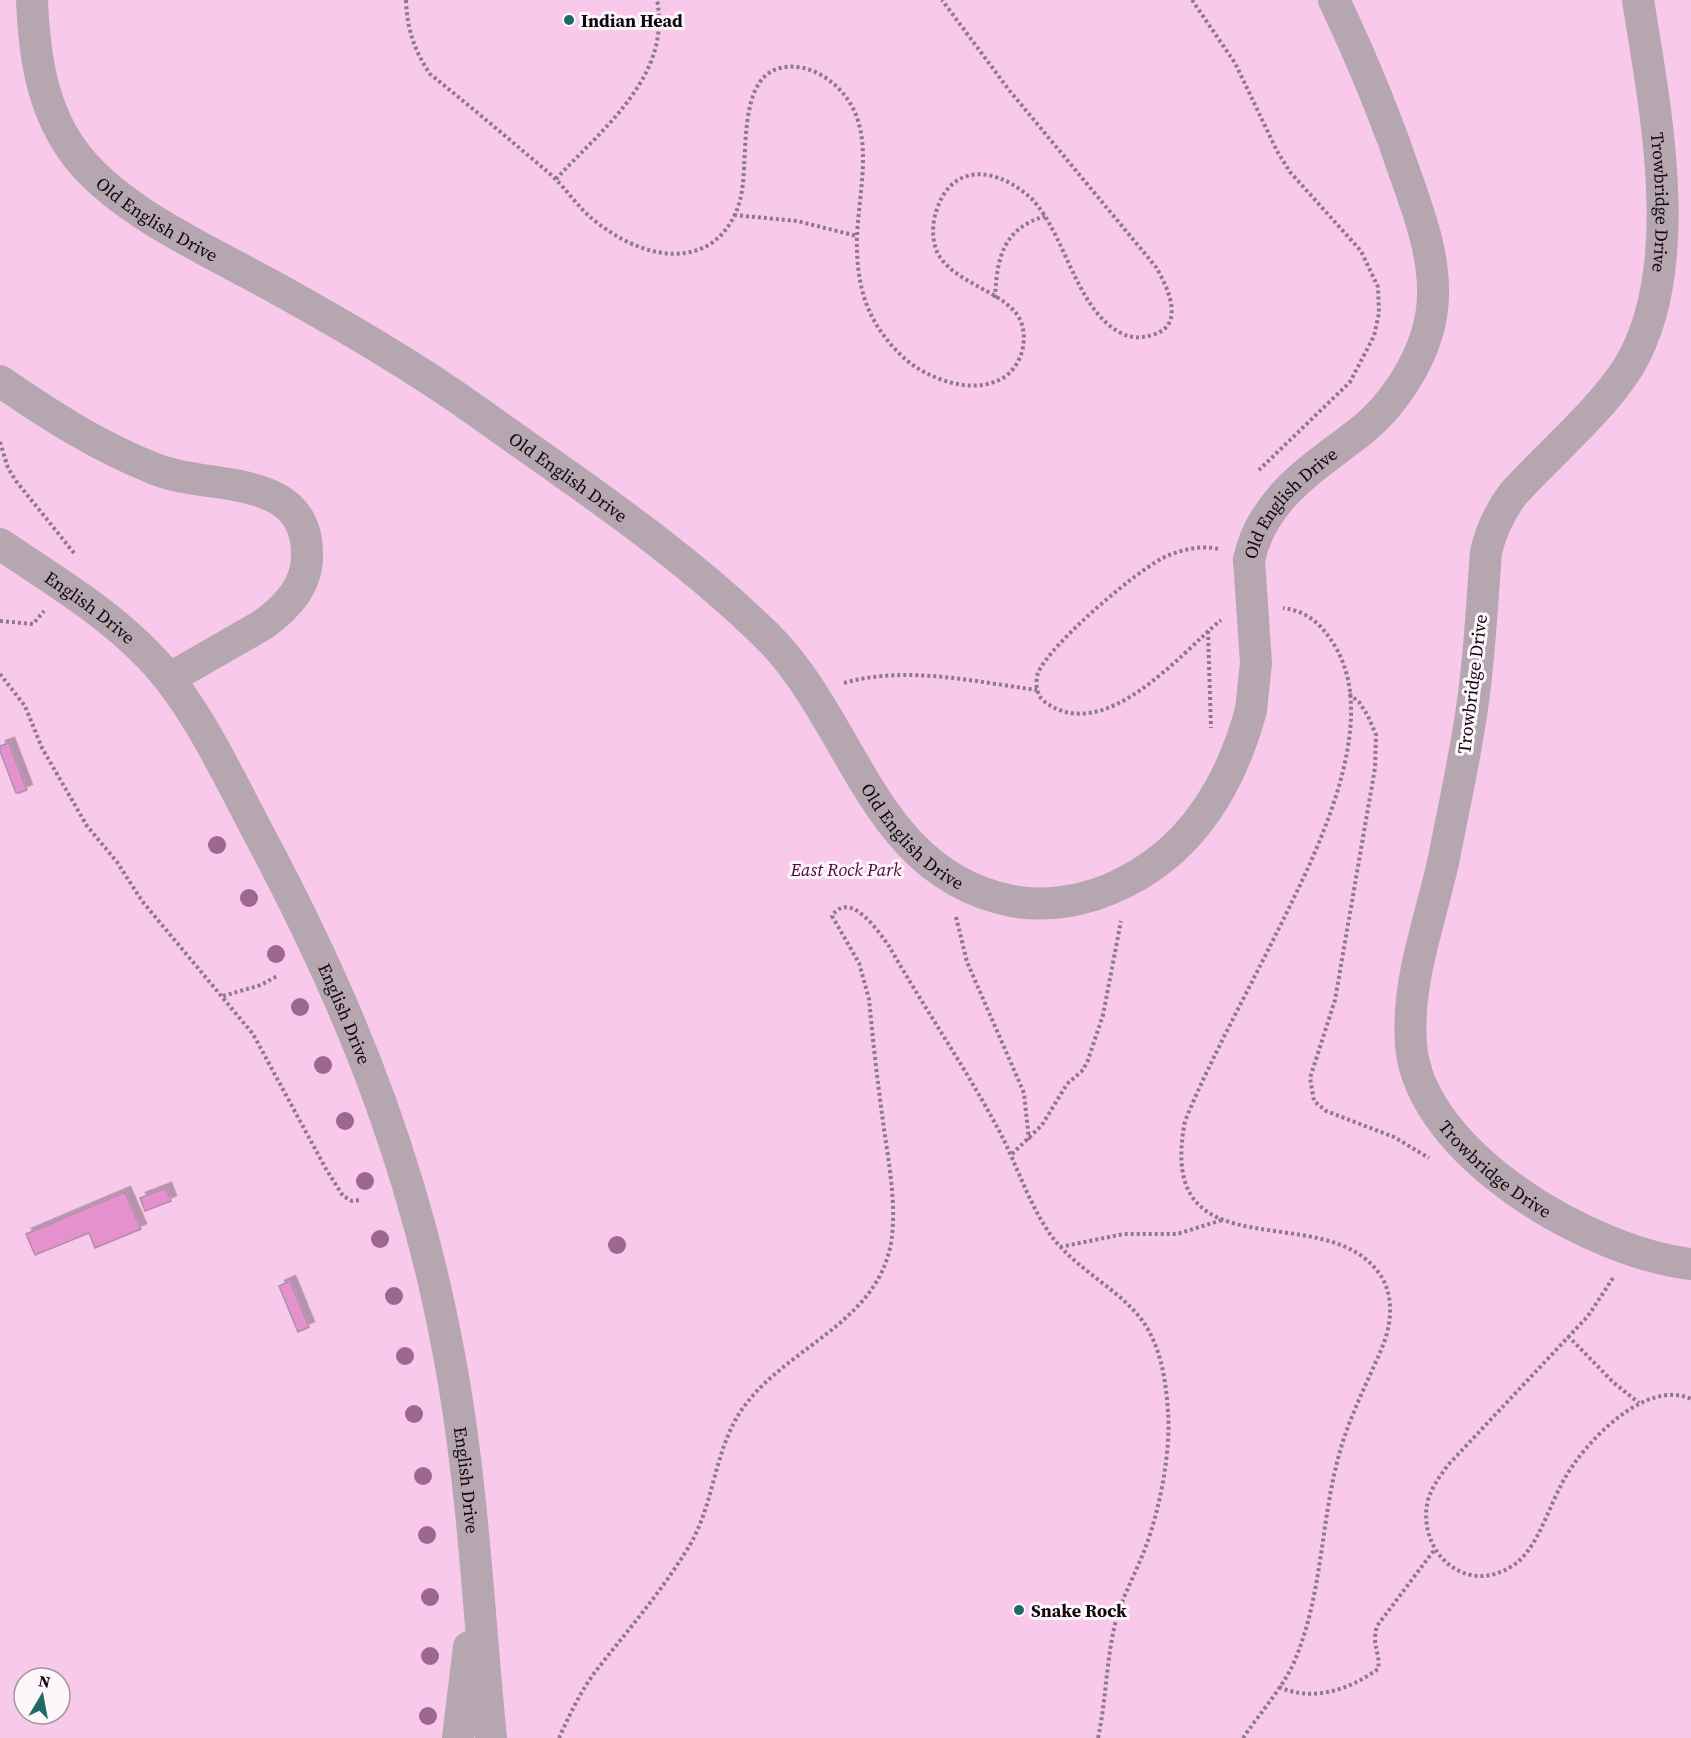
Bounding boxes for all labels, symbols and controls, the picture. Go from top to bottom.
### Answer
place label: Indian Head [581,8,683,33]
marker: Indian Head [562,13,576,27]
street label: Trowbridge Drive [1645,131,1675,274]
street label: Old English Drive [91,171,223,267]
street label: Old English Drive [504,426,633,528]
street label: Old English Drive [1237,441,1342,561]
street label: English Drive [40,565,141,649]
street label: Trowbridge Drive [1451,613,1493,755]
street label: Old English Drive [856,778,968,895]
park label: East Rock Park [790,857,902,882]
street label: English Drive [312,959,378,1068]
street label: Trowbridge Drive [1433,1115,1556,1223]
street label: English Drive [448,1425,486,1535]
place label: Snake Rock [1031,1598,1127,1623]
marker: Snake Rock [1012,1603,1026,1617]
north arrow [12,1666,72,1726]
text: N [37,1669,53,1693]

